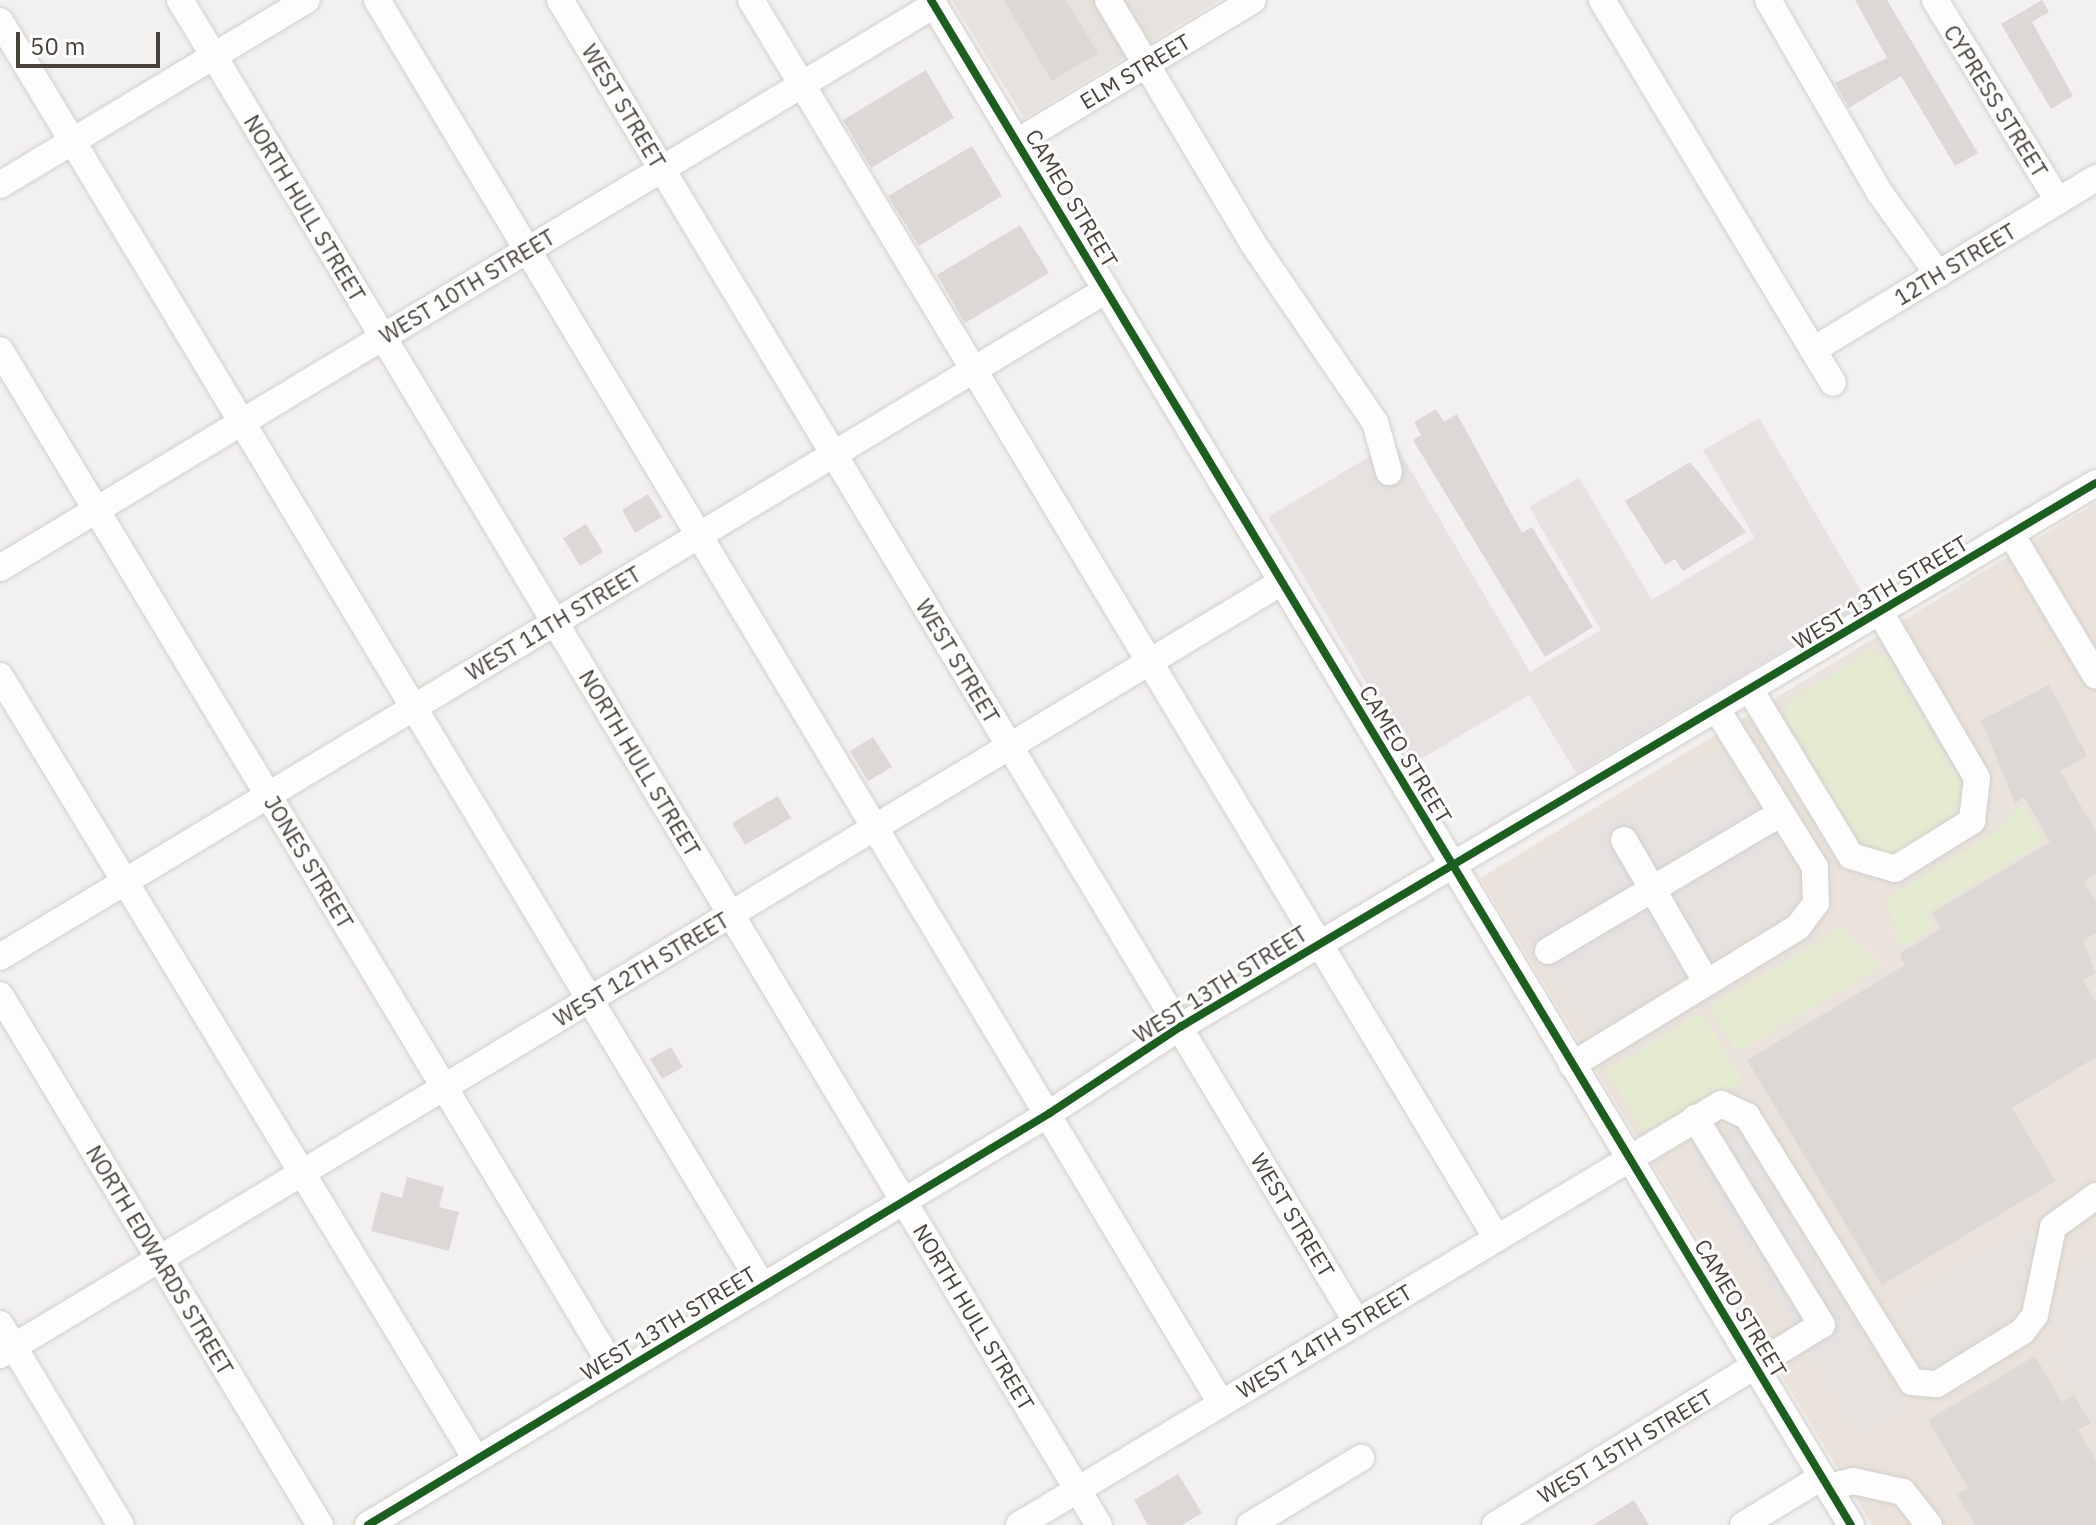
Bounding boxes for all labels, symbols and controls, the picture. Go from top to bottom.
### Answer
scale bar [20,16,164,66]
street label: CYPRESS STREET [1938,20,2054,182]
street label: ELM STREET [1075,28,1195,114]
text: 50 m [30,30,85,62]
street label: WEST STREET [577,39,671,173]
street label: NORTH HULL STREET [239,110,371,306]
street label: CAMEO STREET [1020,124,1124,272]
street label: 12TH STREET [1889,217,2021,311]
street label: WEST 10TH STREET [375,223,559,349]
street label: WEST 13TH STREET [1788,529,1972,655]
street label: WEST 11TH STREET [461,560,645,686]
street label: WEST STREET [911,594,1005,728]
street label: NORTH HULL STREET [574,665,706,861]
street label: CAMEO STREET [1354,680,1458,828]
street label: JONES STREET [259,791,359,933]
street label: WEST 12TH STREET [549,906,733,1032]
street label: WEST 13TH STREET [1128,920,1312,1048]
street label: NORTH EDWARDS STREET [81,1140,239,1380]
street label: WEST STREET [1246,1148,1340,1282]
street label: NORTH HULL STREET [908,1219,1040,1415]
street label: CAMEO STREET [1689,1234,1793,1382]
street label: WEST 13TH STREET [576,1260,760,1386]
street label: WEST 14TH STREET [1232,1278,1416,1404]
street label: WEST 15TH STREET [1533,1383,1717,1509]

